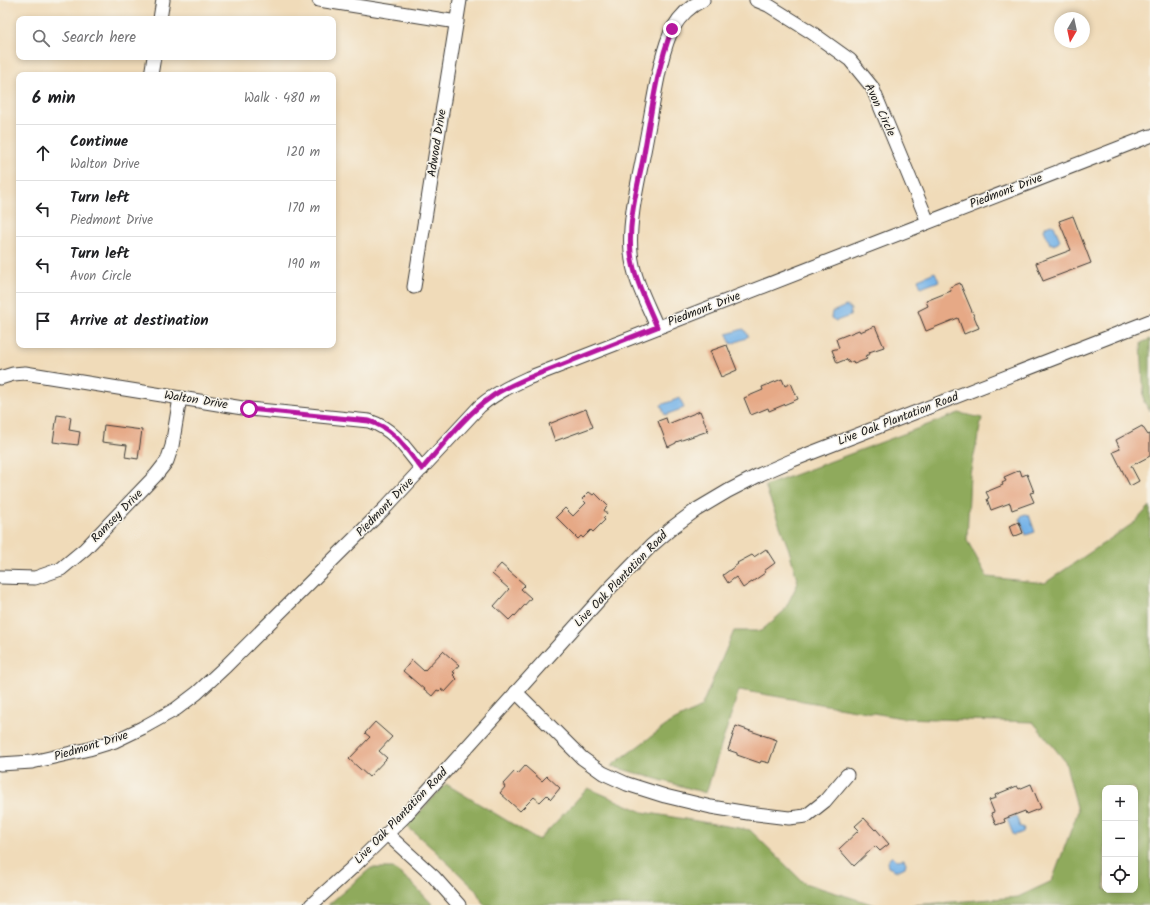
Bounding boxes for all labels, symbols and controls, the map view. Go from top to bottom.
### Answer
north arrow [1054,12,1090,48]
search box [16,16,336,60]
route end [663,20,681,38]
text: Search here [62,26,136,50]
icon: search [30,27,52,49]
street label: Avon Circle [859,80,901,140]
text: 6 min [32,85,76,112]
text: Walk · 480 m [244,88,320,109]
street label: Adwood Drive [422,107,452,178]
text: Continue [70,130,128,154]
icon: ahead [32,142,54,164]
text: 120 m [286,142,320,163]
text: Walton Drive [70,154,140,175]
street label: Piedmont Drive [967,168,1046,214]
text: Turn left [70,186,130,210]
icon: left [32,198,54,220]
text: 170 m [288,198,320,219]
text: Piedmont Drive [70,210,153,231]
text: Turn left [70,242,130,266]
icon: left [32,254,54,276]
text: 190 m [288,254,320,275]
text: Avon Circle [70,266,131,287]
street label: Piedmont Drive [665,286,744,332]
text: Arrive at destination [70,309,209,333]
icon: arrive [32,310,54,332]
street label: Walton Drive [163,386,230,415]
street label: Live Oak Plantation Road [835,387,962,451]
route start [240,400,258,418]
street label: Piedmont Drive [352,472,419,541]
street label: Ramsey Drive [86,484,148,547]
street label: Live Oak Plantation Road [570,526,673,632]
street label: Piedmont Drive [52,726,131,766]
street label: Live Oak Plantation Road [350,763,453,869]
map controls [1102,785,1138,893]
button: + [1102,785,1138,821]
button: − [1102,821,1138,857]
button: locate [1102,857,1138,893]

